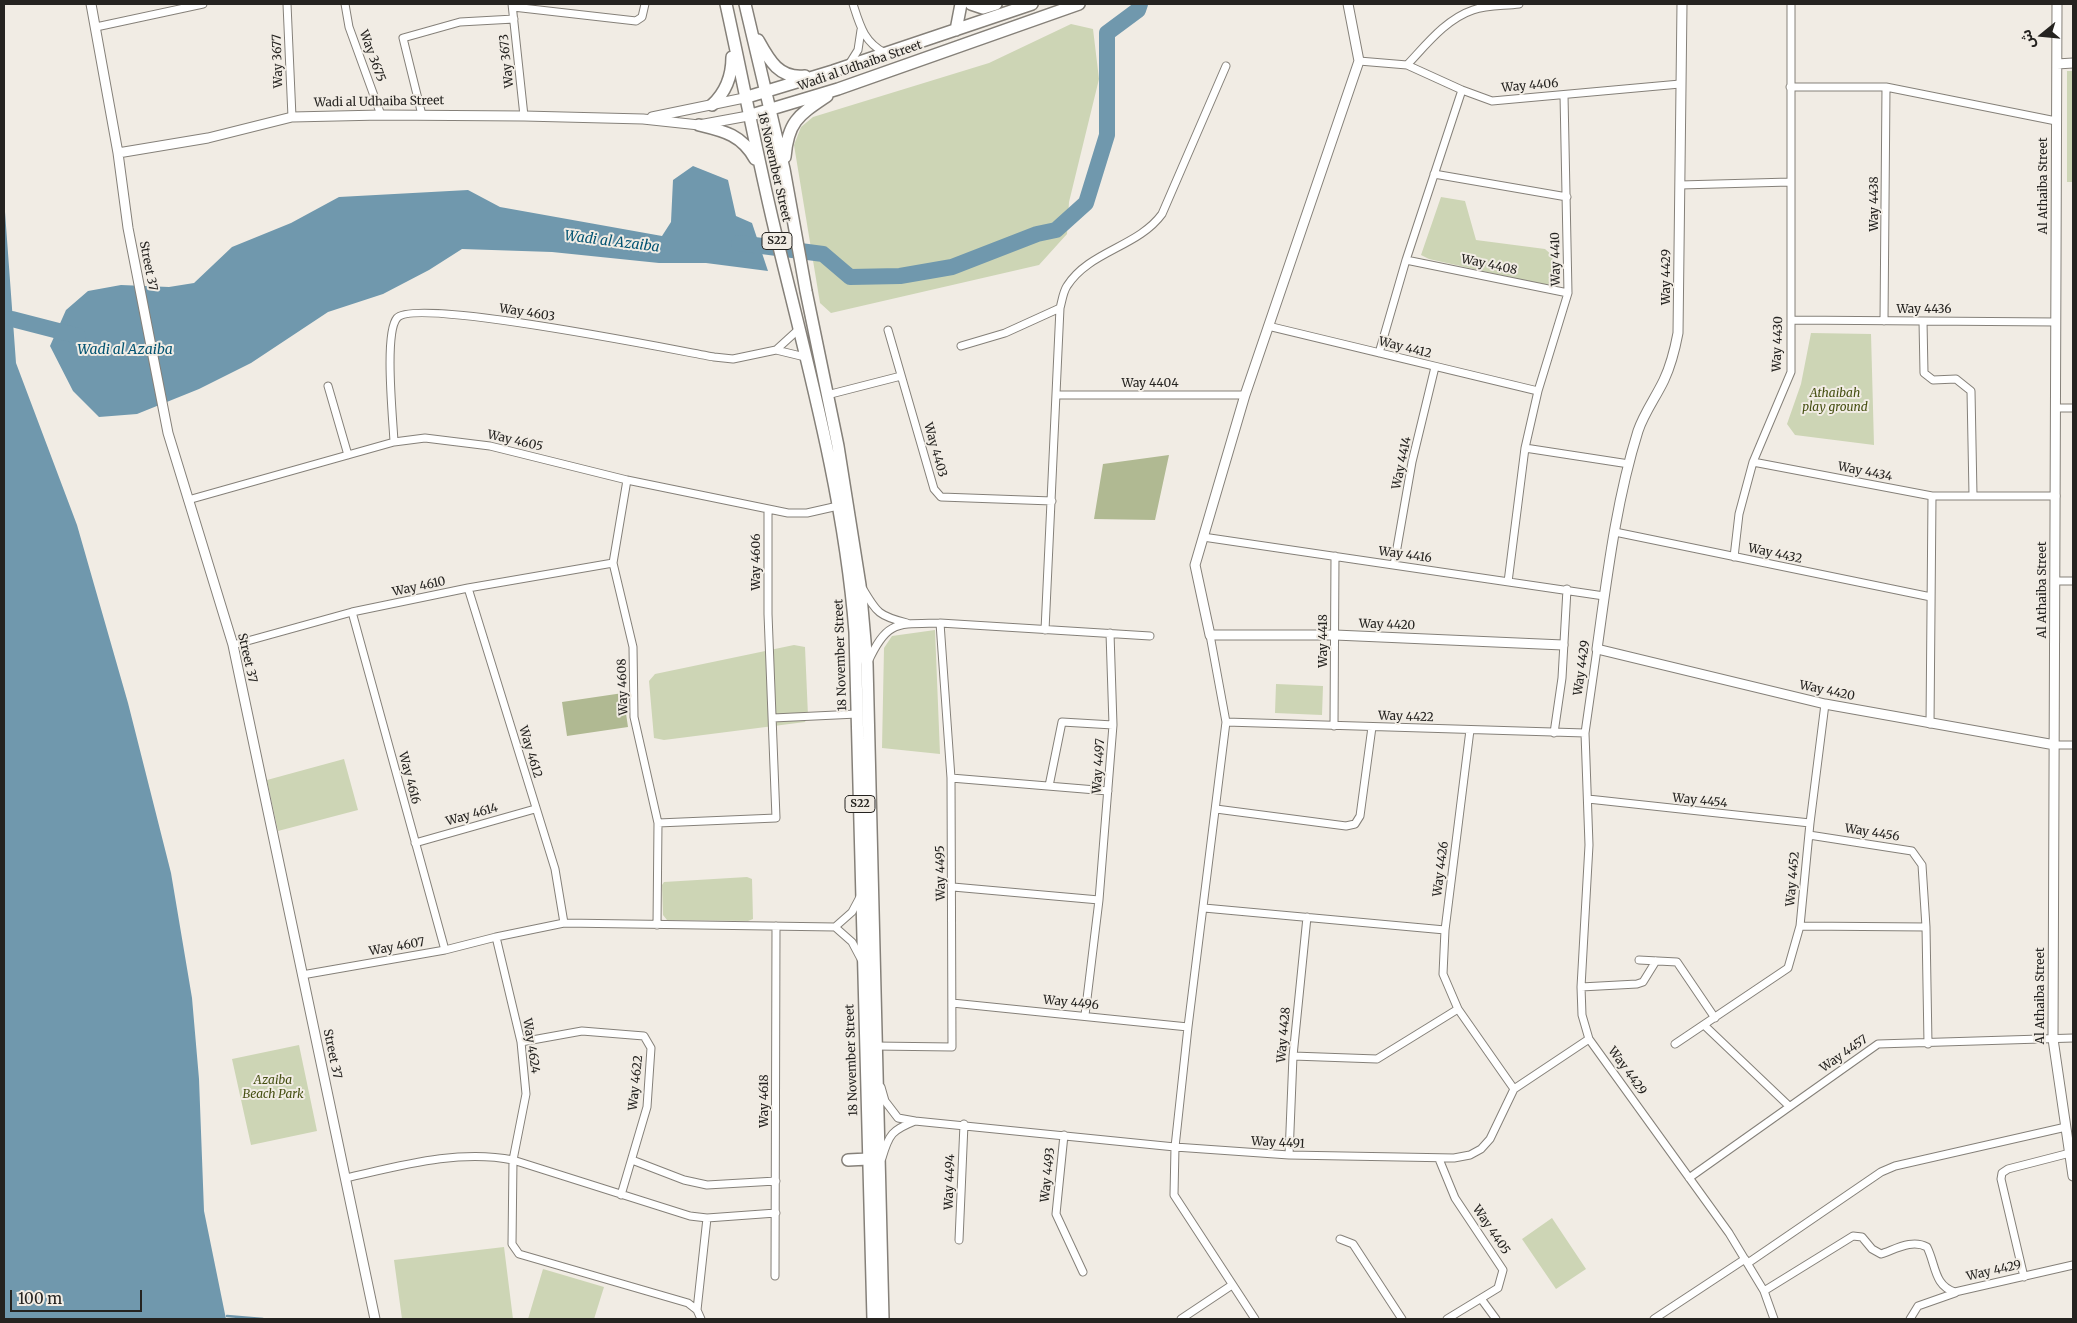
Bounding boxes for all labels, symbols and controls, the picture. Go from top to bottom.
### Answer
north arrow [2017,10,2067,60]
street label: Way 3675 [356,28,388,84]
text: ش [2016,28,2039,51]
street label: Way 3673 [497,33,517,89]
street label: Way 3677 [270,34,286,88]
street label: Wadi al Udhaiba Street [796,38,924,94]
street label: Way 4406 [1501,76,1559,96]
street label: Wadi al Udhaiba Street [314,94,444,110]
street label: 18 November Street [754,111,794,223]
street label: Al Athaiba Street [2037,137,2051,235]
street label: Way 4438 [1868,176,1882,232]
water label: Wadi al Azaiba [564,228,660,256]
road number: S22 [762,232,792,250]
street label: Way 4410 [1548,232,1564,286]
street label: Street 37 [136,240,160,292]
street label: Way 4429 [1660,249,1674,305]
street label: Way 4408 [1460,252,1518,278]
street label: Way 4603 [498,302,556,324]
street label: Way 4436 [1896,303,1952,317]
street label: Way 4430 [1770,316,1786,372]
street label: Way 4412 [1377,335,1433,361]
water label: Wadi al Azaiba [77,342,173,358]
street label: Way 4404 [1121,377,1179,391]
park label: Athaibah play ground [1802,387,1868,415]
street label: Way 4403 [920,421,950,479]
street label: Way 4605 [486,428,544,454]
street label: Way 4414 [1389,435,1415,491]
street label: Way 4434 [1836,460,1894,484]
street label: Way 4606 [750,533,764,591]
street label: Way 4432 [1747,541,1803,567]
street label: Al Athaiba Street [2036,541,2050,639]
street label: Way 4416 [1377,544,1433,566]
street label: Way 4610 [391,574,447,600]
street label: 18 November Street [832,599,850,711]
street label: Way 4418 [1317,614,1331,668]
street label: Way 4420 [1359,617,1415,633]
street label: Street 37 [234,632,260,684]
street label: Way 4429 [1571,639,1593,697]
street label: Way 4608 [615,658,631,716]
street label: Way 4420 [1798,678,1856,704]
street label: Way 4422 [1378,709,1434,725]
street label: Way 4612 [515,724,545,780]
street label: Way 4497 [1090,738,1108,794]
street label: Way 4616 [395,750,423,806]
street label: Way 4454 [1672,791,1728,811]
road number: S22 [845,796,875,812]
street label: Way 4614 [444,801,500,829]
street label: Way 4456 [1844,822,1900,844]
street label: Way 4426 [1430,840,1452,898]
street label: Way 4495 [933,845,949,901]
street label: Way 4452 [1783,851,1803,907]
street label: Way 4607 [368,935,426,959]
street label: Al Athaiba Street [2034,947,2048,1045]
street label: Way 4496 [1042,993,1100,1013]
street label: 18 November Street [843,1004,861,1116]
street label: Way 4428 [1274,1007,1294,1063]
street label: Way 4624 [520,1017,542,1075]
street label: Street 37 [320,1028,344,1080]
street label: Way 4457 [1818,1032,1870,1076]
street label: Way 4429 [1605,1044,1649,1098]
street label: Way 4622 [626,1055,646,1111]
park label: Azaiba Beach Park [242,1074,304,1102]
street label: Way 4618 [758,1074,772,1128]
street label: Way 4491 [1251,1134,1305,1152]
street label: Way 4493 [1038,1147,1058,1203]
street label: Way 4494 [942,1154,958,1210]
street label: Way 4405 [1469,1202,1513,1258]
street label: Way 4429 [1965,1258,2023,1284]
scale bar [12,1280,145,1312]
text: 100 m [18,1289,62,1308]

